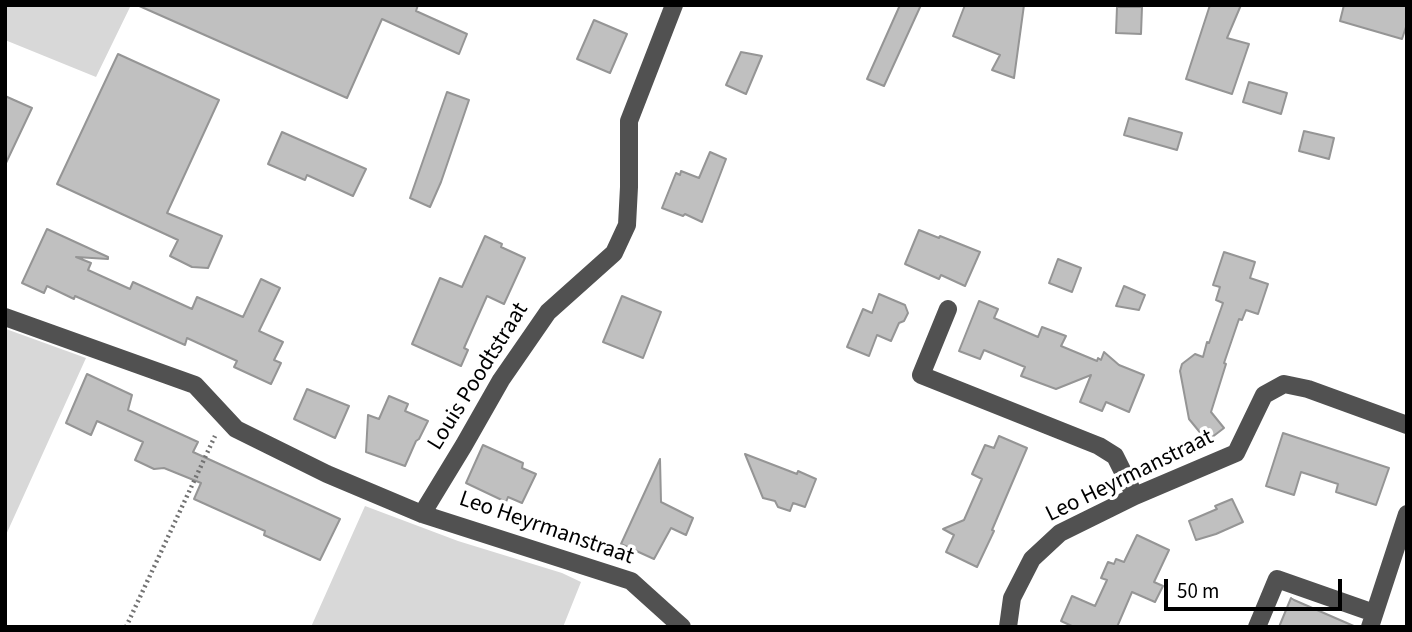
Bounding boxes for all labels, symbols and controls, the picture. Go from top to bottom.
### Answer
street label: Louis Poodtstraat [423,298,535,456]
street label: Leo Heyrmanstraat [1042,425,1218,529]
street label: Leo Heyrmanstraat [455,486,637,572]
scale bar [1167,566,1346,610]
text: 50 m [1177,576,1219,606]

